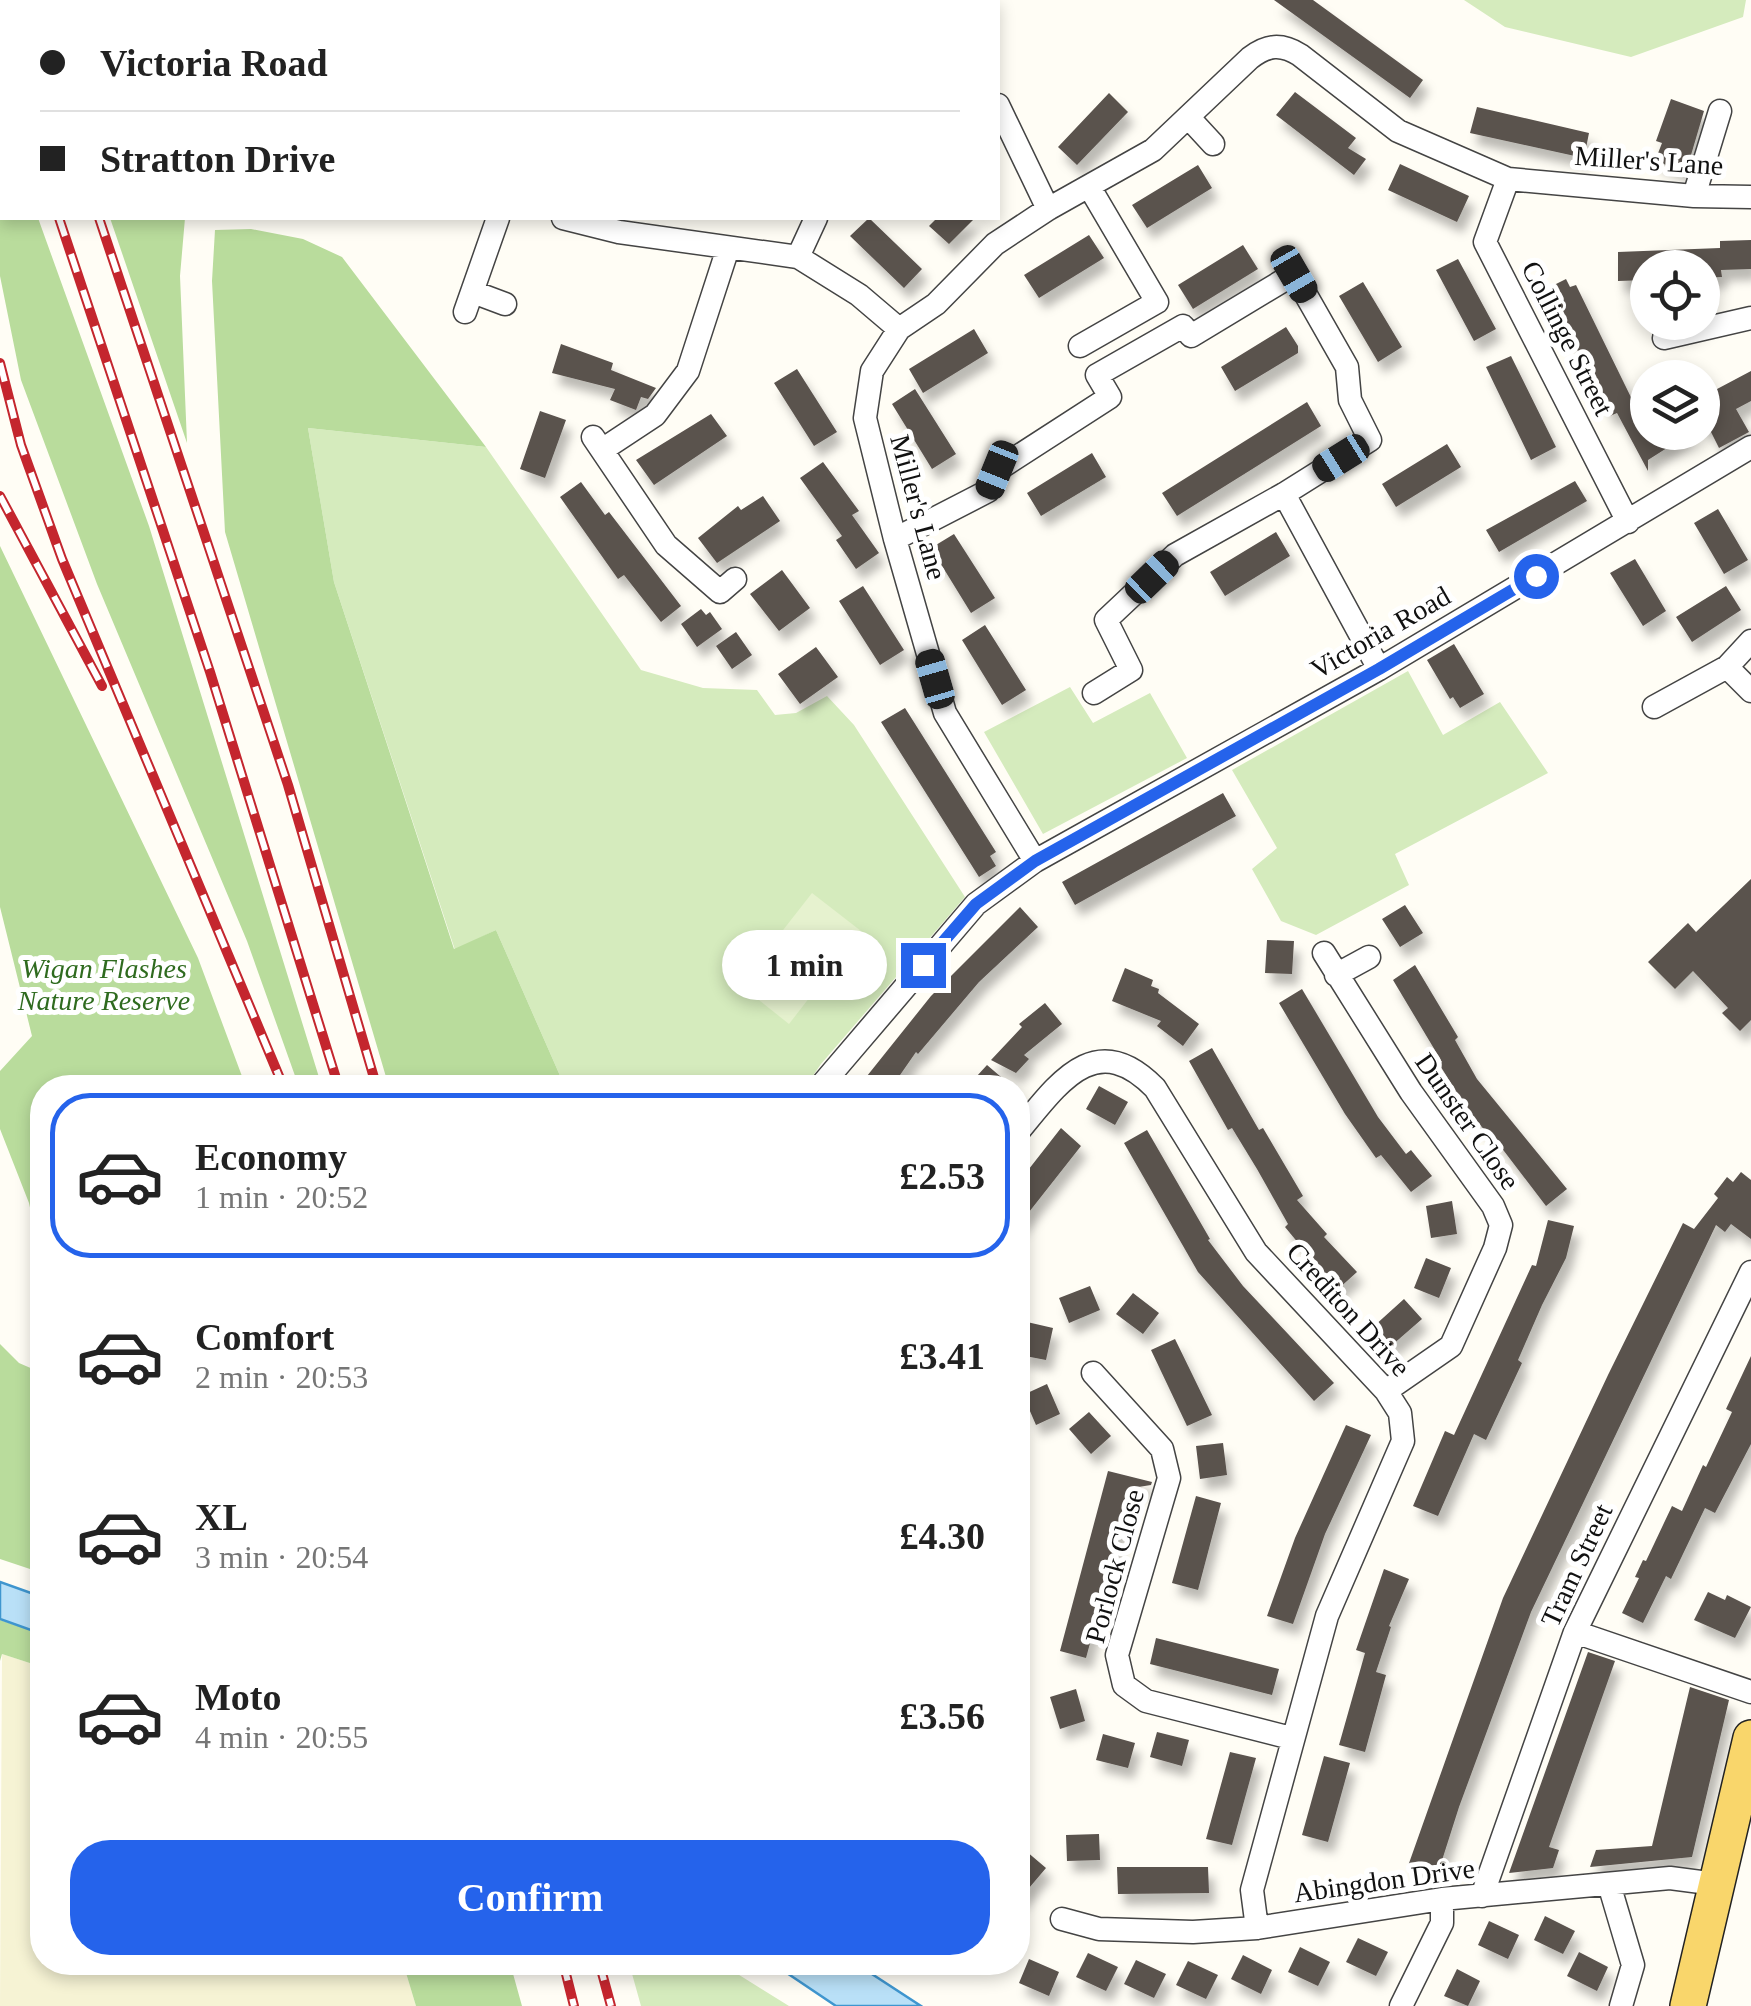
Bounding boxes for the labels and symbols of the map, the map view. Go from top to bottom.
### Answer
street label: Miller's Lane [1574,140,1724,181]
car [1266,241,1322,307]
street label: Collinge Street [1515,256,1620,421]
car [1308,429,1374,487]
street label: Miller's Lane [884,431,953,583]
car [972,437,1022,503]
car [1120,545,1184,609]
route start [1514,554,1559,599]
street label: Victoria Road [1305,580,1456,685]
car [912,646,958,712]
callout: 1 min [723,930,888,1000]
route end [901,943,946,988]
park label: Wigan Flashes Nature Reserve [17,953,190,1016]
street label: Dunster Close [1409,1047,1526,1195]
street label: Crediton Drive [1281,1236,1417,1382]
street label: Porlock Close [1079,1486,1150,1646]
street label: Tram Street [1535,1499,1618,1632]
street label: Abingdon Drive [1291,1852,1477,1909]

